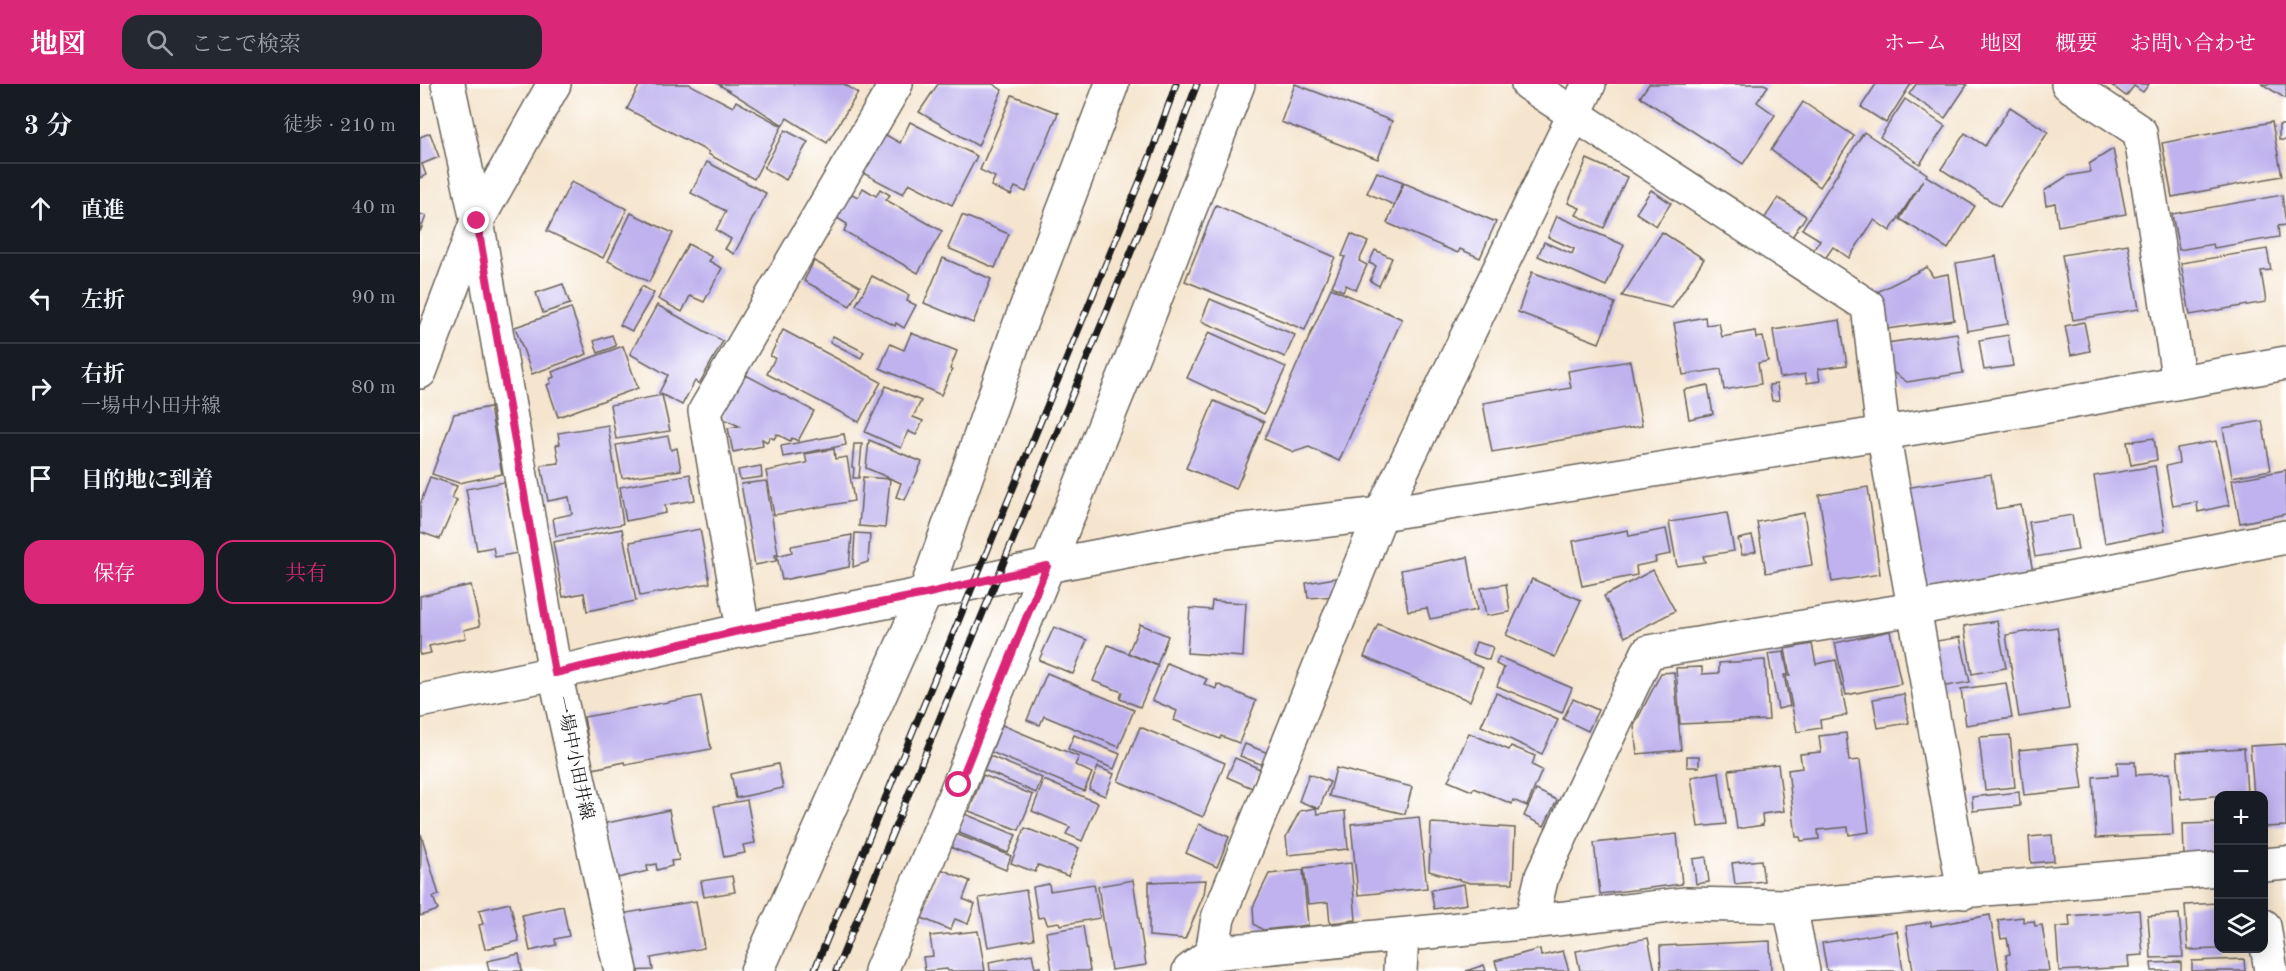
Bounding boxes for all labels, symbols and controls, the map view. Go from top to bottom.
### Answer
search box [122,15,542,69]
icon: search [143,26,176,59]
text: 地図 [30,32,86,60]
text: ここで検索 [191,34,301,56]
text: ホーム [1884,34,1947,55]
text: 地図 [1980,34,2022,55]
text: 概要 [2055,34,2097,55]
text: お問い合わせ [2130,34,2256,55]
text: 3 分 [24,114,72,140]
text: 徒歩 · 210 m [283,116,396,136]
icon: ahead [24,192,57,225]
text: 40 m [351,198,396,218]
text: 直進 [81,200,125,222]
route end [463,207,489,233]
icon: left [24,282,57,315]
text: 90 m [351,288,396,308]
text: 左折 [81,290,125,312]
text: 右折 [81,364,125,386]
icon: right [24,372,57,405]
text: 80 m [351,378,396,398]
text: 一場中小田井線 [81,397,221,417]
icon: arrive [24,462,57,495]
text: 目的地に到着 [81,470,213,492]
button: 保存 [24,540,204,604]
button: 共有 [216,540,396,604]
street label: 一場中小田井線 [552,694,598,821]
route start [945,771,971,797]
map controls [2214,791,2268,953]
button: + [2214,791,2268,845]
button: − [2214,845,2268,899]
button: layers [2214,899,2268,953]

